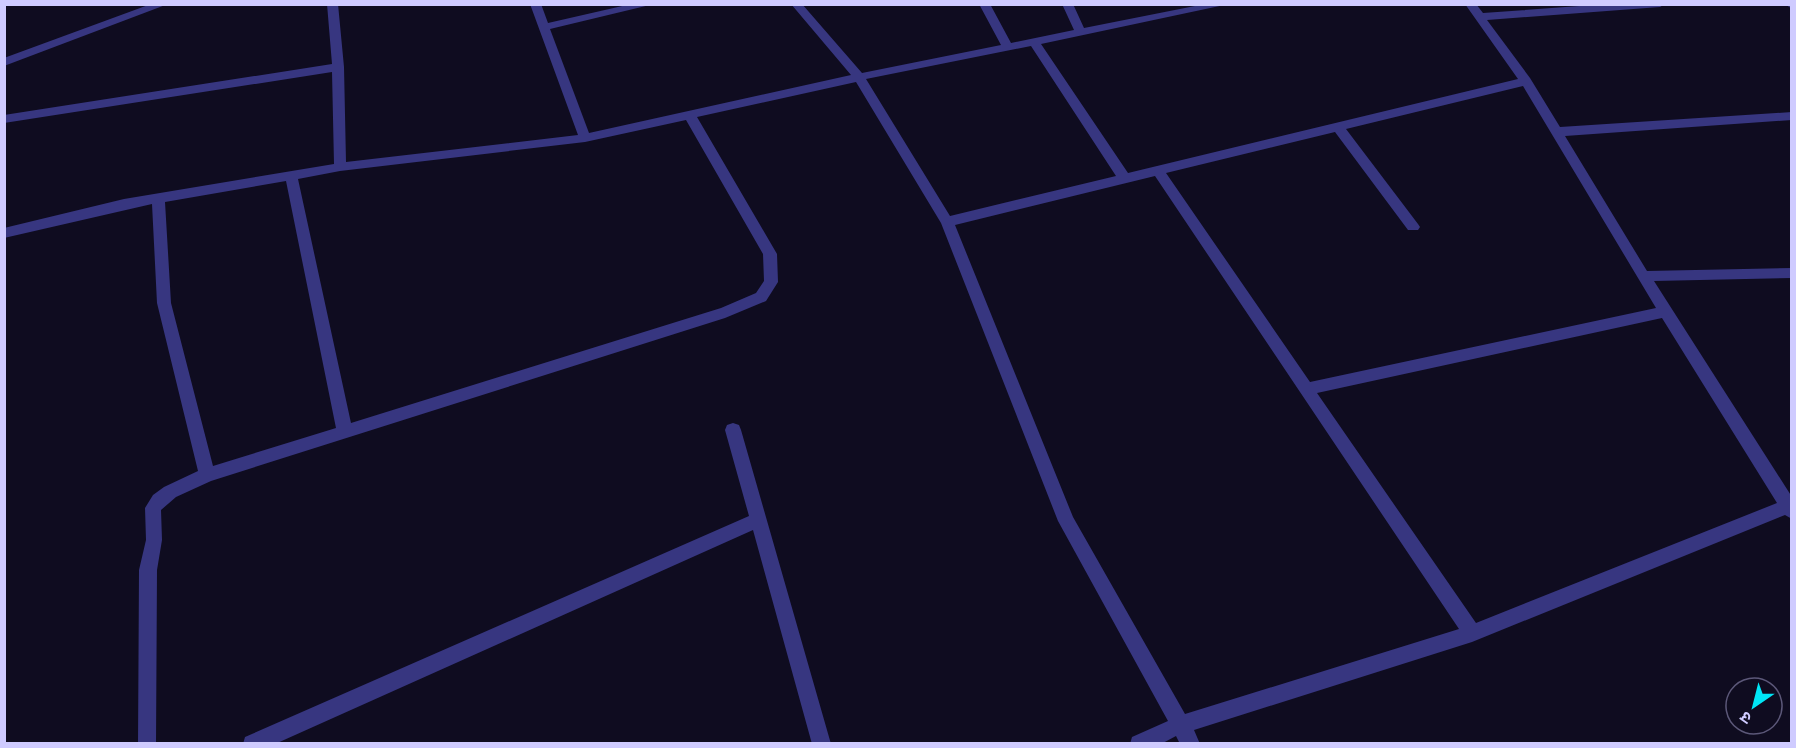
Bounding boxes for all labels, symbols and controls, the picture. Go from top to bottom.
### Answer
north arrow [1724,676,1784,736]
text: उ [1736,708,1754,728]

